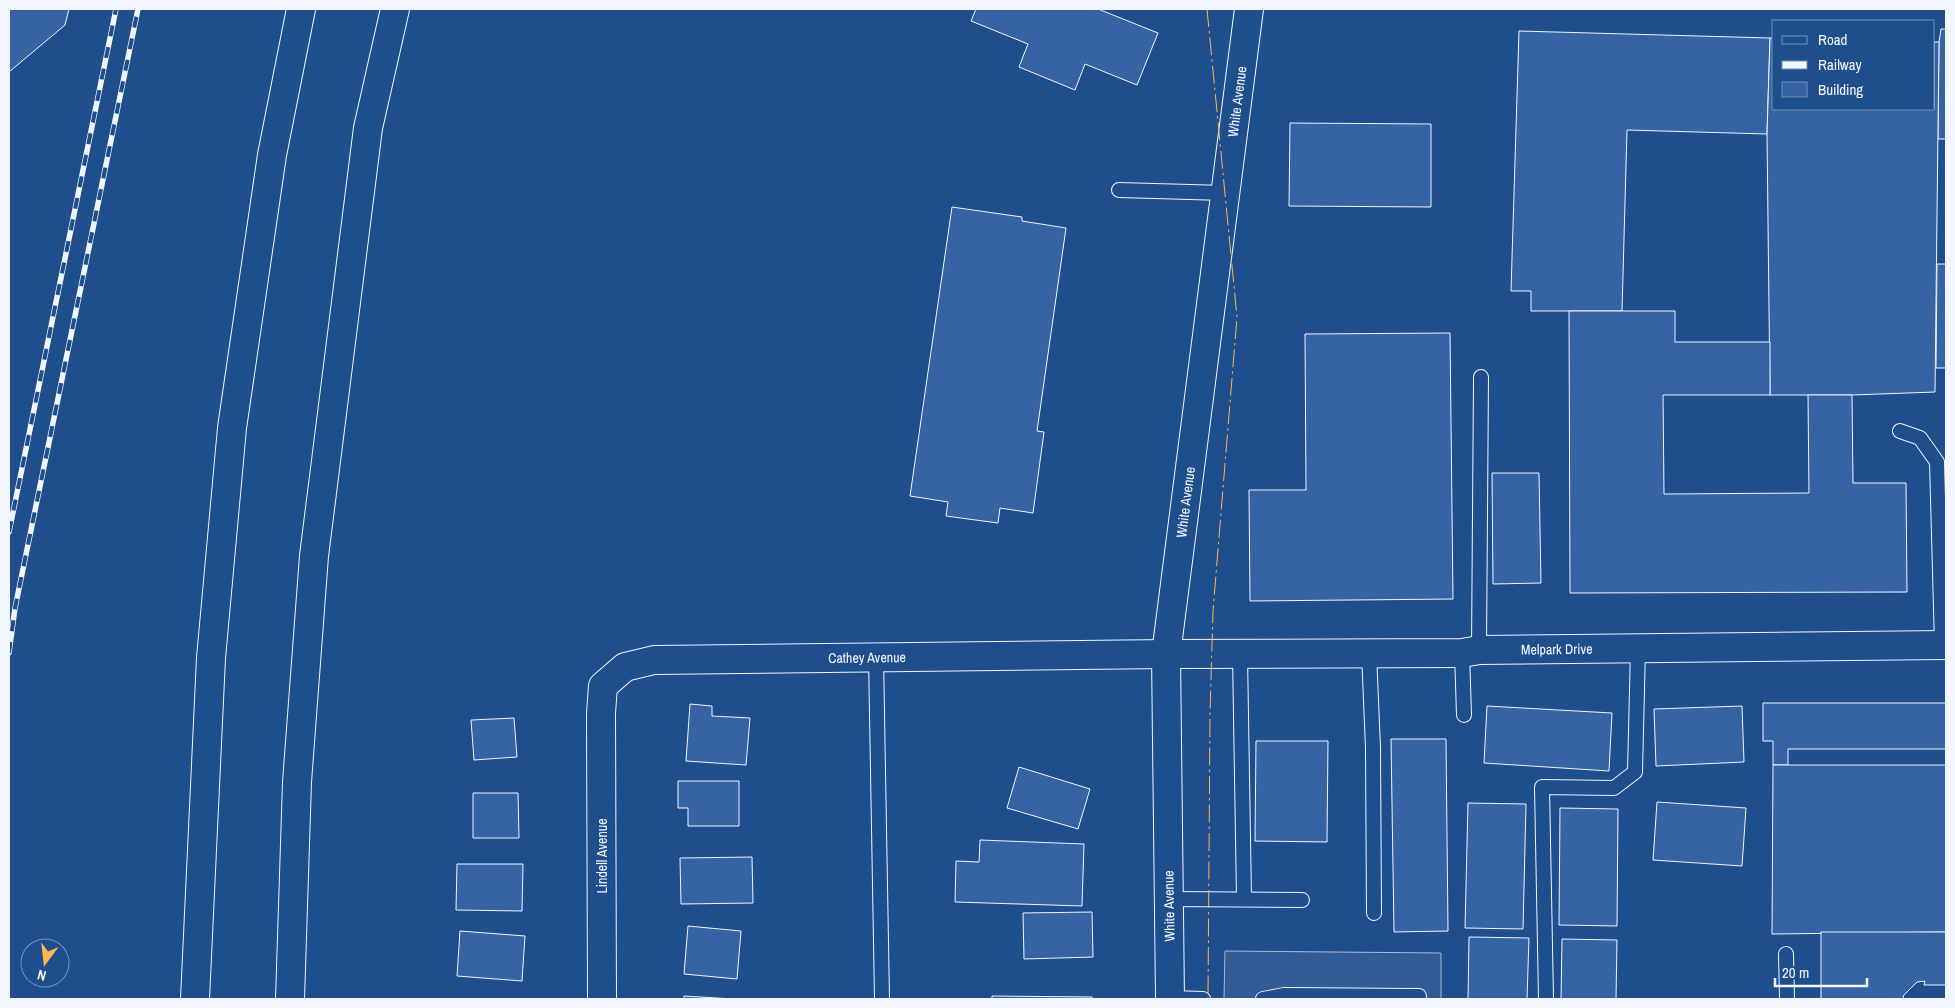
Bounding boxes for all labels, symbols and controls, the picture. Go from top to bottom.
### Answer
legend [1772,20,1935,110]
text: Road [1818,29,1847,50]
text: Railway [1818,54,1863,75]
street label: White Avenue [1224,65,1251,138]
text: Building [1818,79,1863,100]
street label: White Avenue [1172,466,1199,539]
street label: Melpark Drive [1521,640,1593,659]
street label: Cathey Avenue [828,648,906,667]
street label: Lindell Avenue [593,818,611,894]
street label: White Avenue [1159,870,1179,942]
north arrow [20,938,70,988]
scale bar [1775,956,1868,988]
text: 20 m [1782,962,1809,983]
text: N [35,966,48,985]

